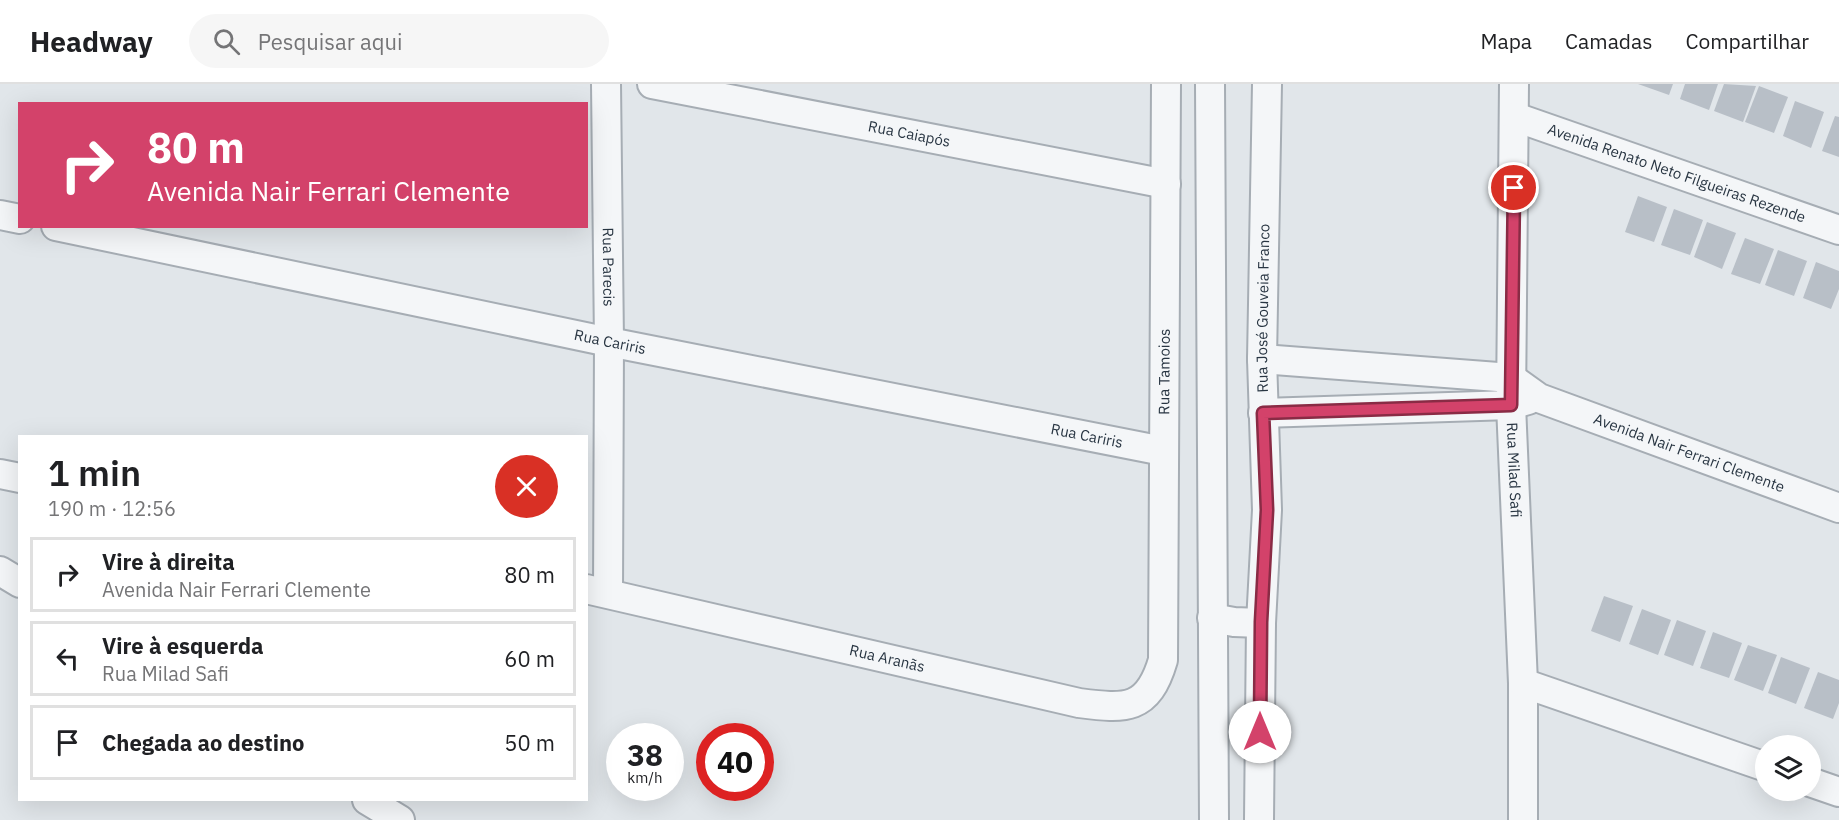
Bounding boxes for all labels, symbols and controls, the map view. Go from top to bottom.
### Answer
search box [189,14,609,68]
text: Headway [30,23,153,60]
icon: search [210,25,243,58]
text: Pesquisar aqui [258,27,402,56]
text: Mapa [1480,27,1532,55]
text: Camadas [1565,27,1652,55]
text: Compartilhar [1685,27,1809,55]
street label: Rua Caiapós [867,116,952,151]
street label: Avenida Renato Neto Filgueiras Rezende [1545,119,1808,227]
text: 80 m [147,120,245,175]
icon: right [48,126,126,204]
pin [1488,162,1539,213]
icon: arrive [1497,171,1530,204]
text: Avenida Nair Ferrari Clemente [147,173,510,208]
street label: Rua José Gouveia Franco [1252,224,1273,393]
street label: Rua Parecis [599,227,619,307]
street label: Rua Cariris [572,325,648,358]
street label: Rua Tamoios [1154,329,1174,415]
street label: Avenida Nair Ferrari Clemente [1591,409,1787,496]
street label: Rua Cariris [1049,419,1125,452]
street label: Rua Milad Safi [1503,422,1526,518]
text: 1 min [48,449,141,496]
button: close [495,455,558,518]
text: 190 m · 12:56 [48,495,176,522]
text: Vire à direita [102,547,235,576]
icon: right [51,558,84,591]
text: 80 m [504,560,555,589]
text: Avenida Nair Ferrari Clemente [102,576,371,603]
text: Vire à esquerda [102,631,264,660]
street label: Rua Aranãs [848,640,927,676]
icon: left [51,642,84,675]
text: 60 m [504,644,555,673]
text: Rua Milad Safi [102,660,229,687]
position arrow [1228,700,1292,764]
speed limit sign: 40 [696,723,774,801]
icon: arrive [51,726,84,759]
text: Chegada ao destino [102,728,305,757]
text: 50 m [504,728,555,757]
text: 38 [627,735,663,774]
map controls [1755,735,1821,801]
button: layers [1755,735,1821,801]
text: km/h [627,768,663,787]

